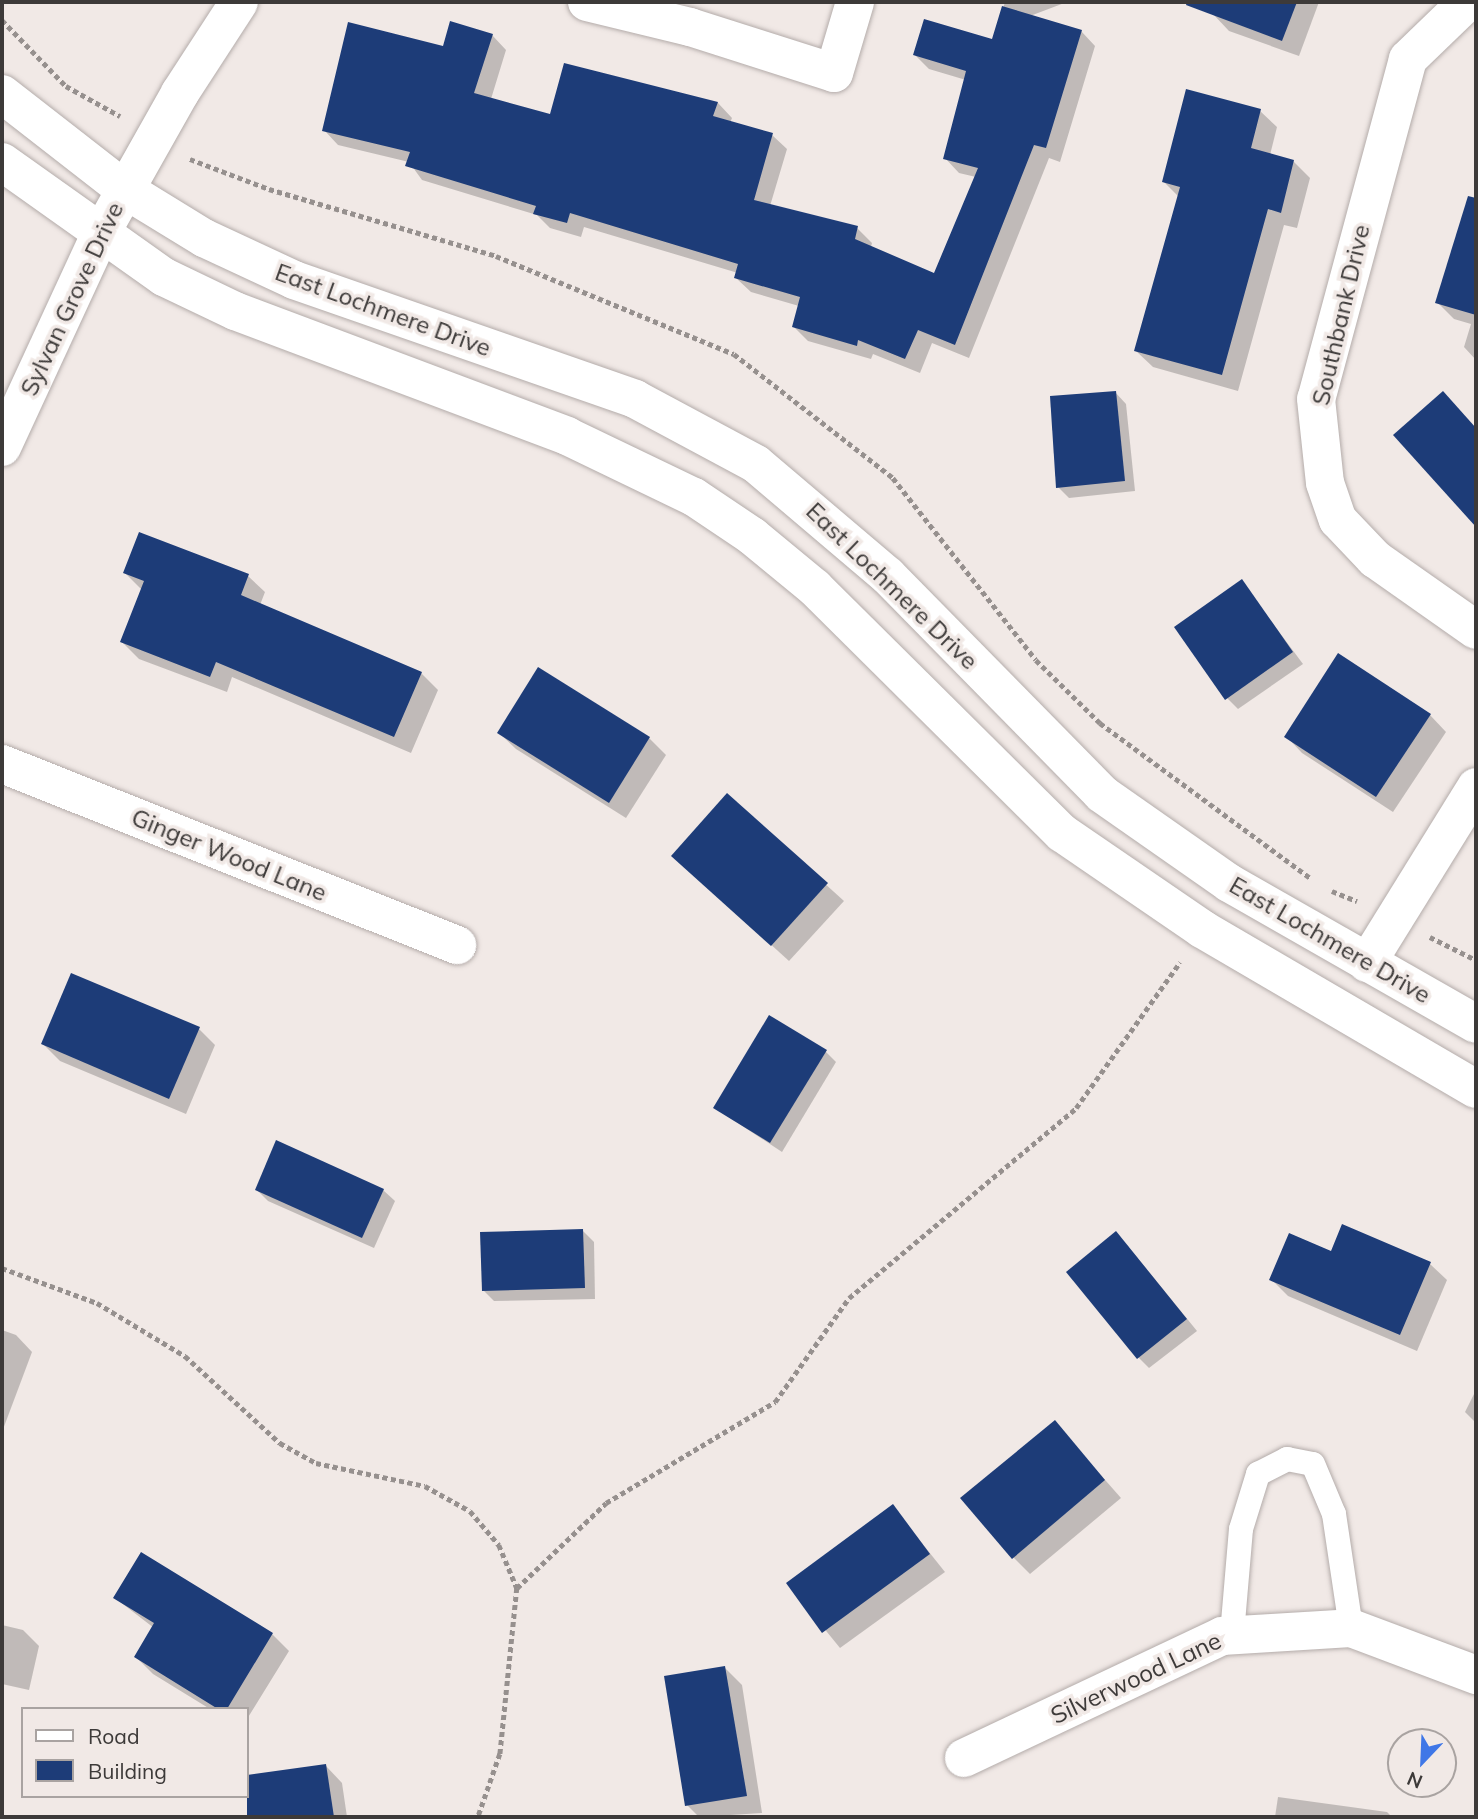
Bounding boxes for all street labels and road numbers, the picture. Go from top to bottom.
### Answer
street label: Sylvan Grove Drive [15,198,129,400]
street label: Southbank Drive [1306,222,1376,408]
street label: East Lochmere Drive [271,258,495,362]
street label: East Lochmere Drive [800,497,984,675]
street label: Ginger Wood Lane [127,803,331,907]
street label: East Lochmere Drive [1224,871,1436,1009]
street label: Silverwood Lane [1046,1626,1226,1730]

